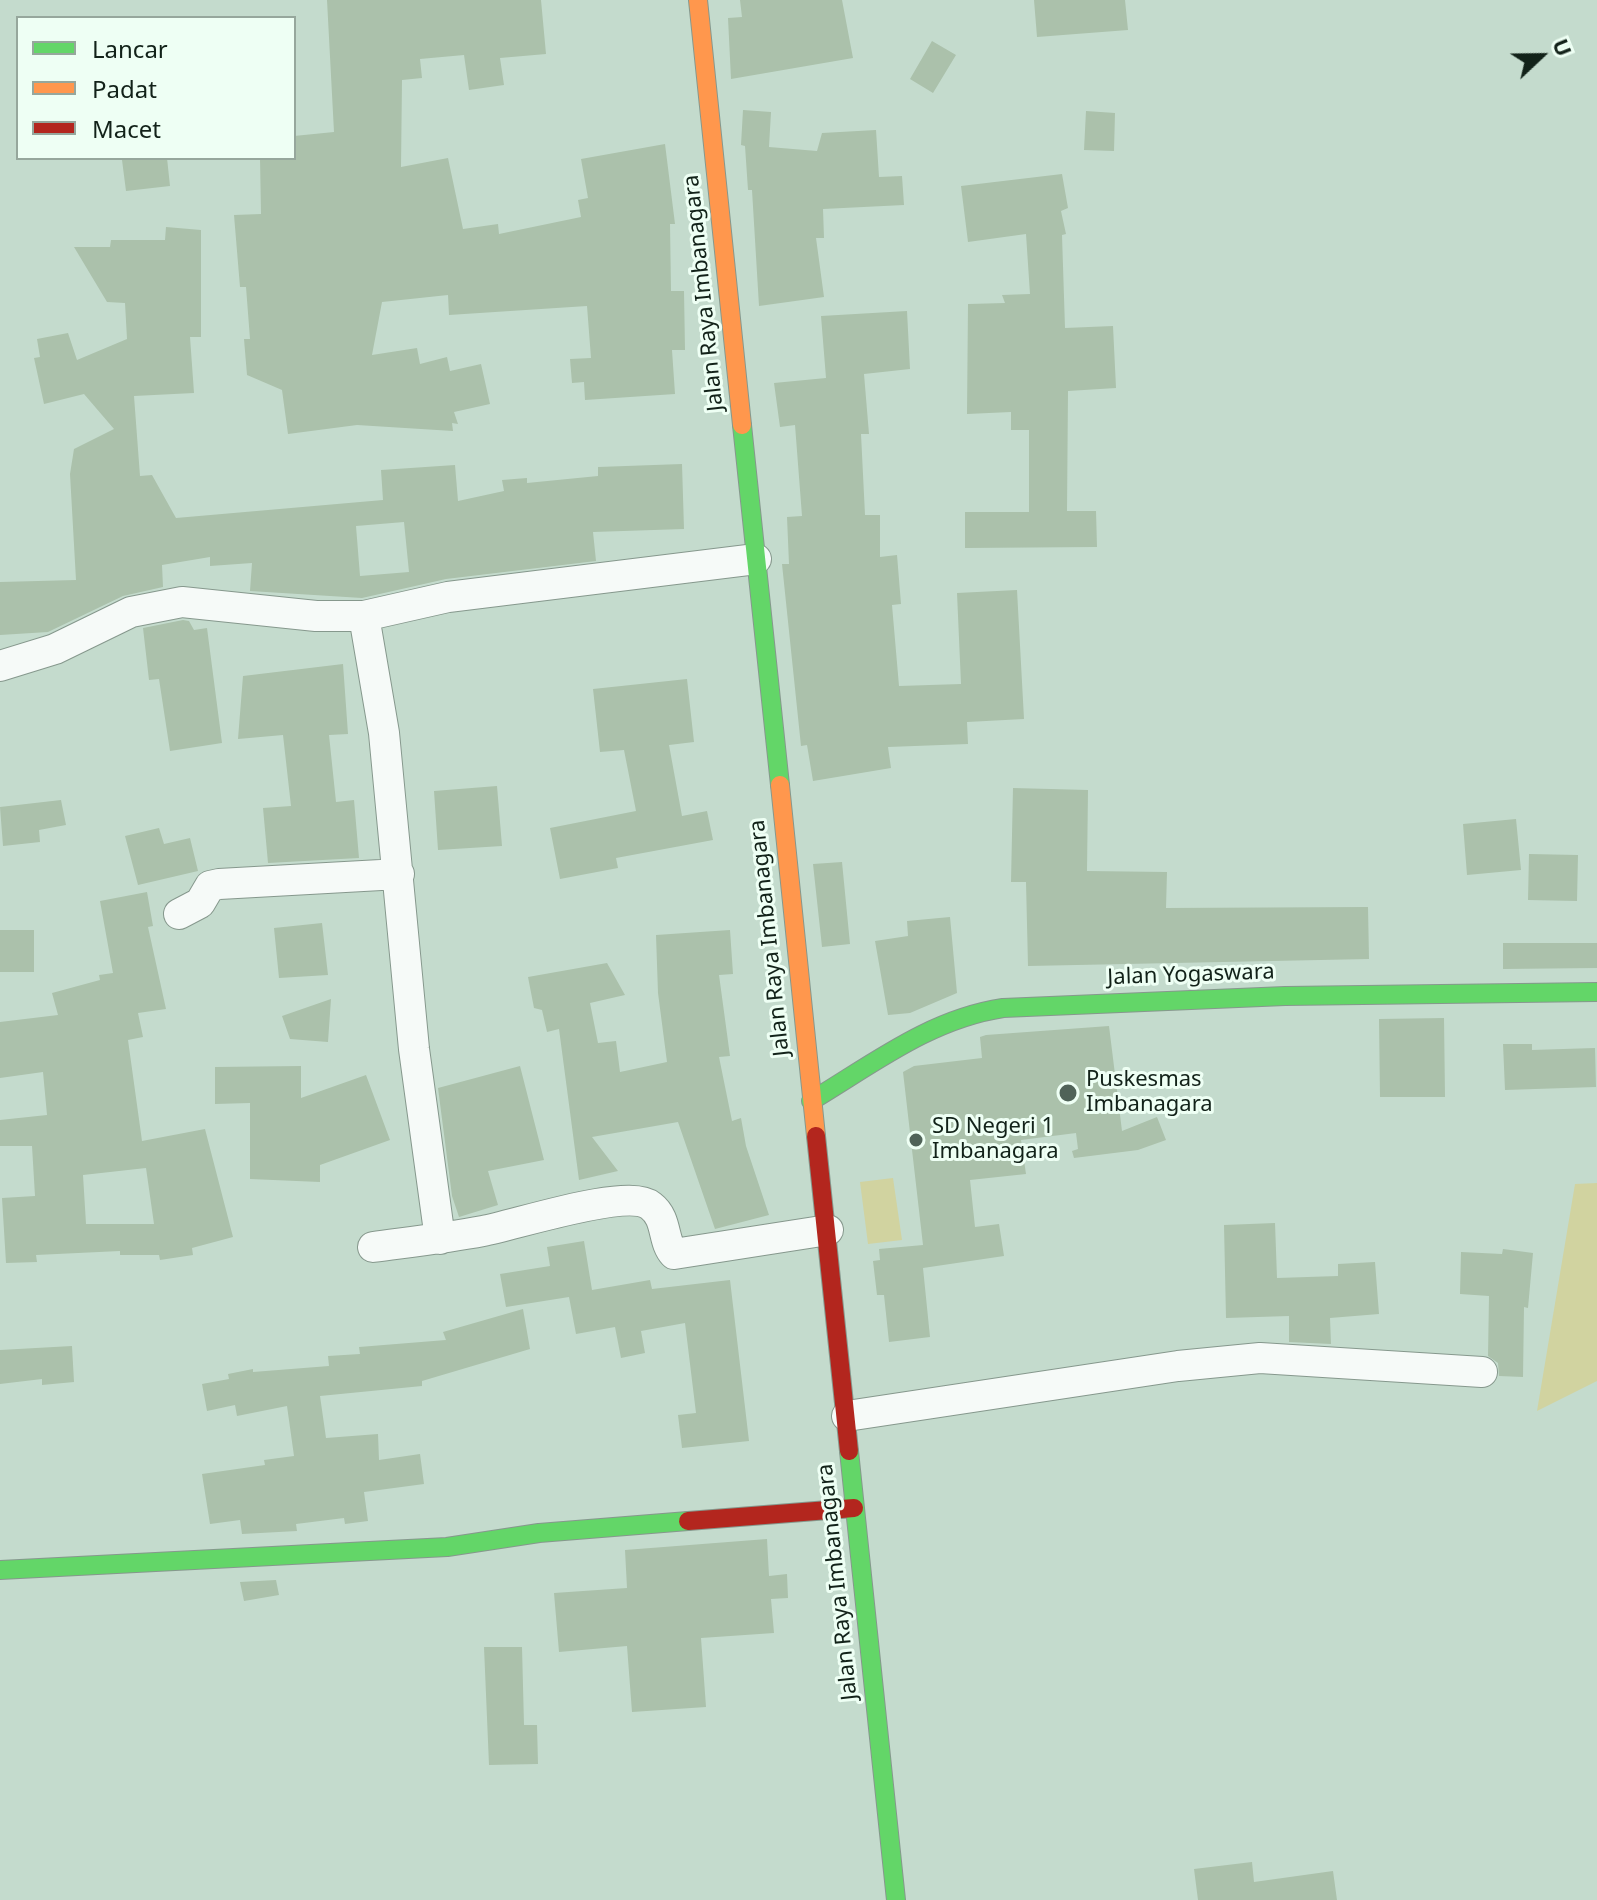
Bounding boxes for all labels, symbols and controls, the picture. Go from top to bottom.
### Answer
legend [16,16,296,160]
north arrow [1501,16,1581,96]
text: Lancar [92,32,168,65]
text: U [1546,34,1580,60]
text: Padat [92,72,157,105]
text: Macet [92,112,161,145]
street label: Jalan Raya Imbanagara [678,173,730,413]
street label: Jalan Raya Imbanagara [744,818,796,1058]
street label: Jalan Yogaswara [1107,959,1275,991]
place label: Puskesmas Imbanagara [1086,1067,1213,1118]
marker: Puskesmas Imbanagara [1057,1082,1079,1104]
place label: SD Negeri 1 Imbanagara [932,1114,1059,1166]
marker: SD Negeri 1 Imbanagara [907,1131,925,1149]
street label: Jalan Raya Imbanagara [812,1462,864,1702]

